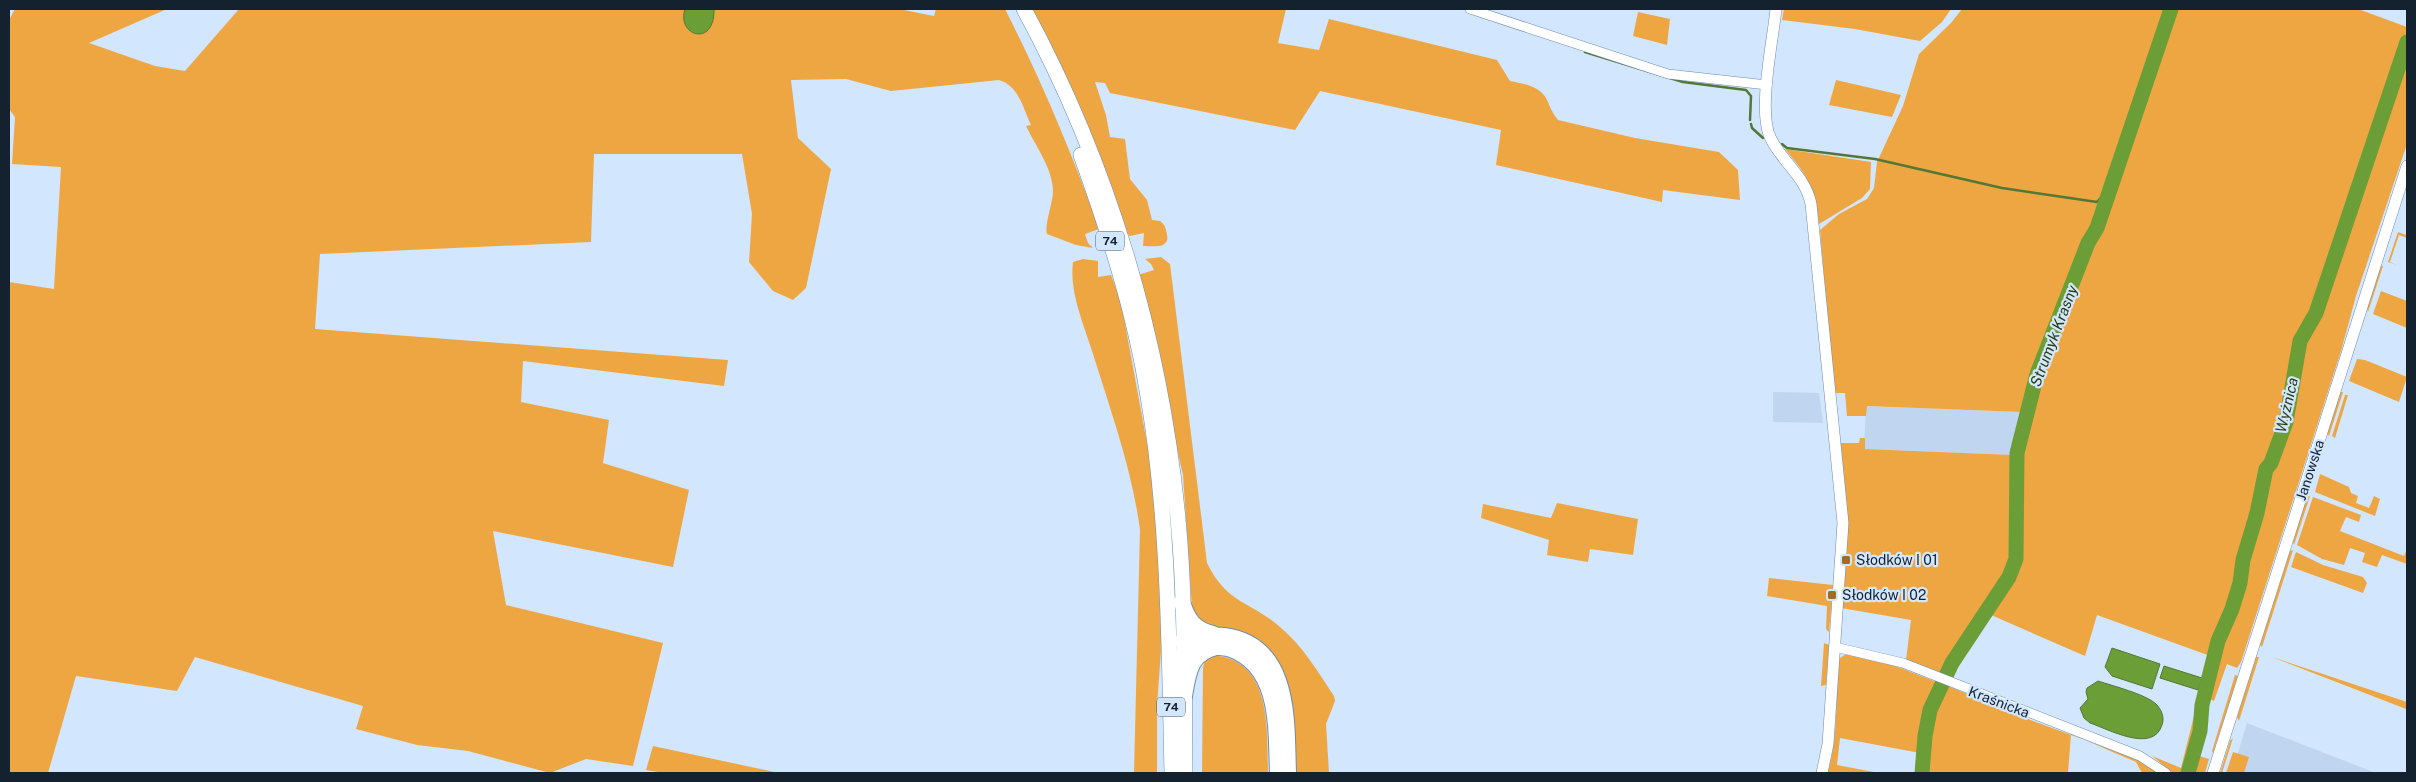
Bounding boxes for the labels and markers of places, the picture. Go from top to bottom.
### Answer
place label: Słodków I 01 [1856,552,1938,568]
marker: Słodków I 01 [1840,554,1852,566]
place label: Słodków I 02 [1842,587,1926,603]
marker: Słodków I 02 [1826,589,1838,601]

